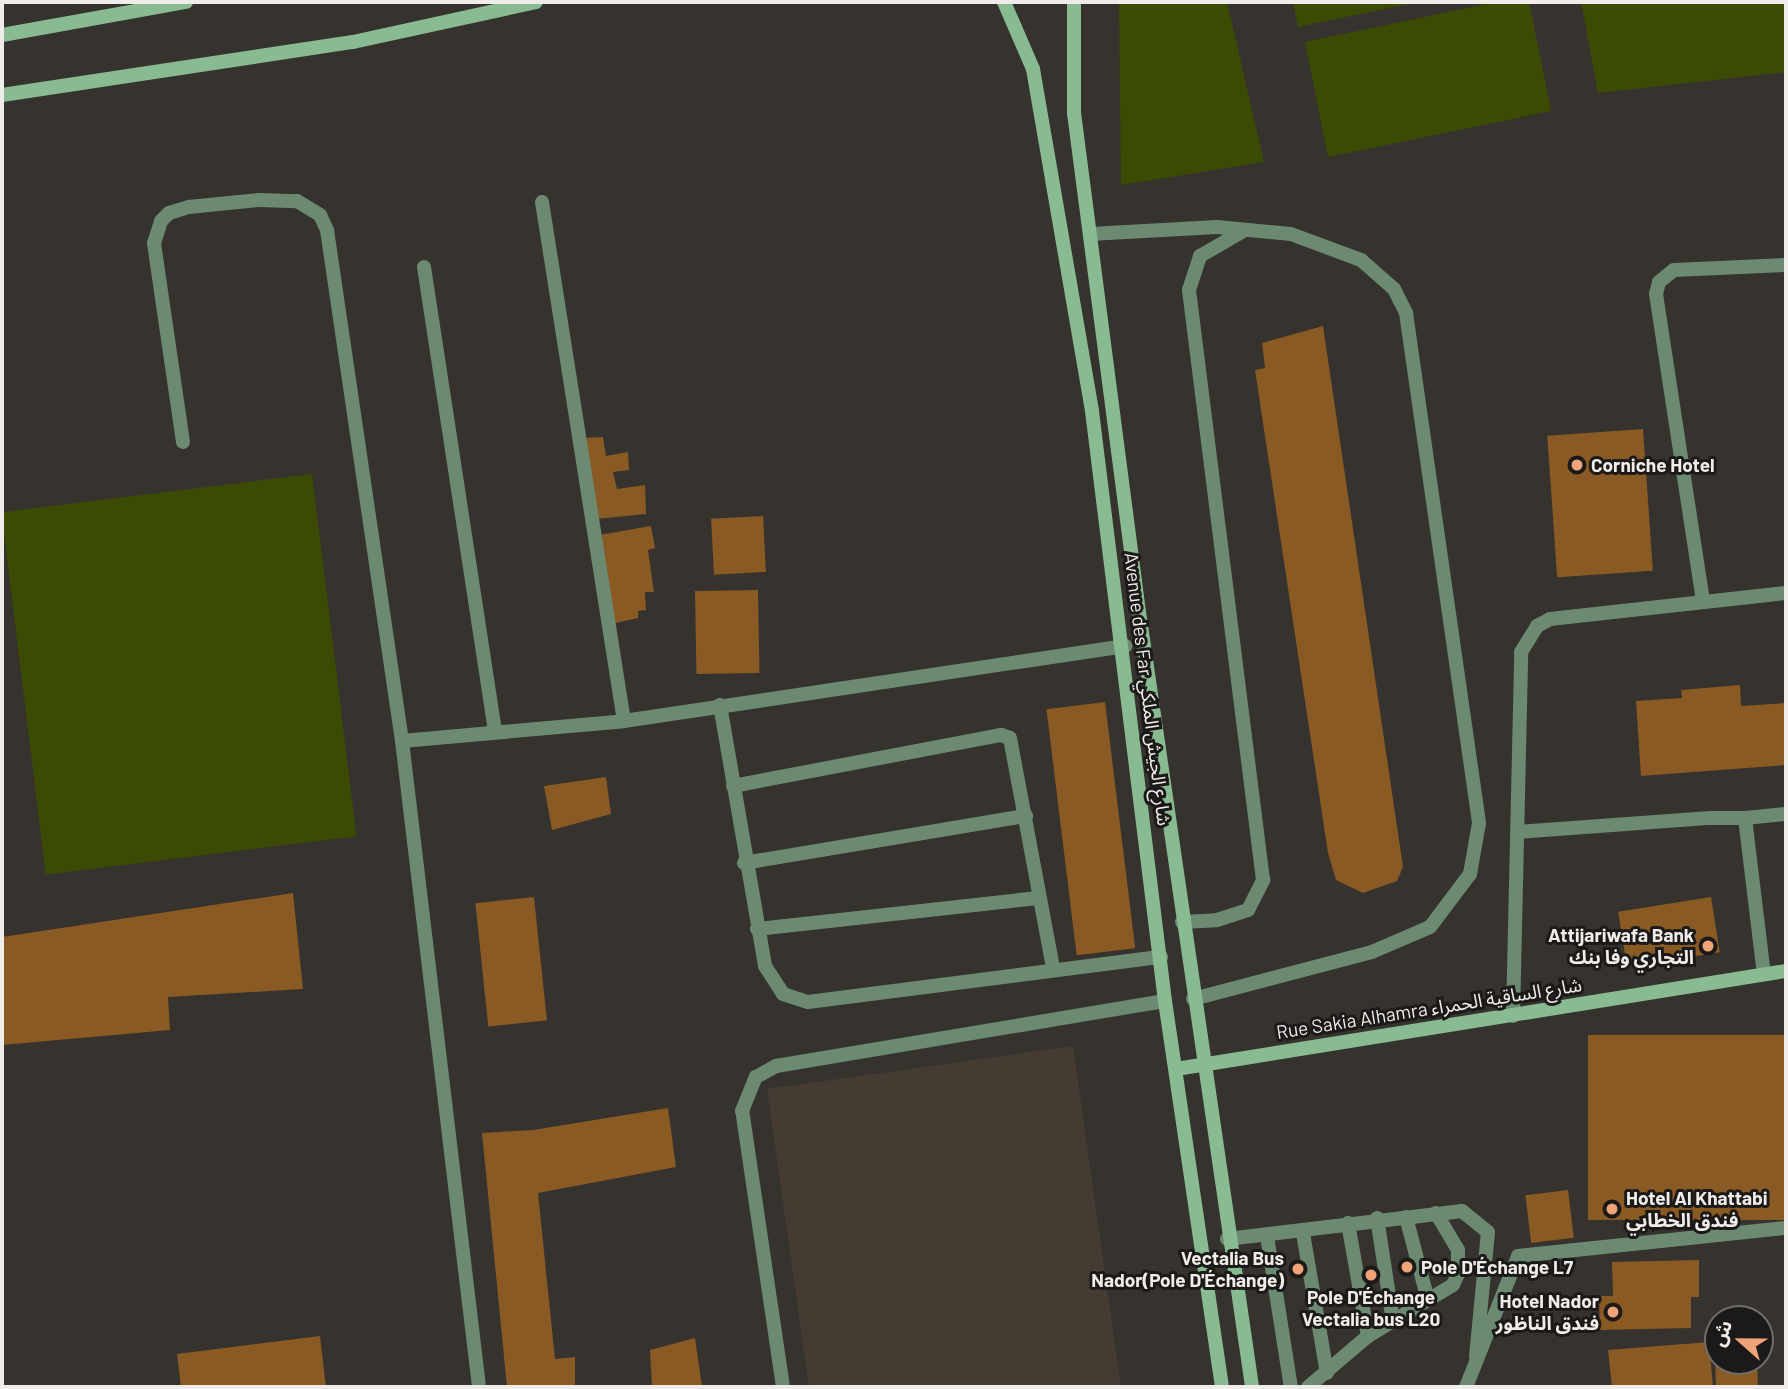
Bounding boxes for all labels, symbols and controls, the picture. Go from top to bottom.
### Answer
place label: Corniche Hotel [1591,454,1715,476]
marker: Corniche Hotel [1569,457,1585,473]
street label: Avenue des Far شارع الجيش الملكي [1120,551,1176,827]
place label: Attijariwafa Bank التجاري وفا بنك [1548,924,1694,968]
marker: Attijariwafa Bank التجاري وفا بنك [1700,938,1716,954]
street label: Rue Sakia Alhamra شارع الساقية الحمراء [1275,973,1583,1043]
place label: Hotel Al Khattabi فندق الخطابي [1626,1187,1768,1231]
marker: Hotel Al Khattabi فندق الخطابي [1604,1201,1620,1217]
place label: Vectalia Bus Nador(Pole D'Échange) [1091,1247,1284,1291]
place label: Pole D'Échange L7 [1421,1256,1573,1278]
marker: Pole D'Échange L7 [1399,1259,1415,1275]
marker: Vectalia Bus Nador(Pole D'Échange) [1290,1261,1306,1277]
marker: Pole D'Échange Vectalia bus L20 [1363,1267,1379,1283]
place label: Pole D'Échange Vectalia bus L20 [1302,1286,1440,1330]
place label: Hotel Nador فندق الناظور [1496,1290,1599,1334]
marker: Hotel Nador فندق الناظور [1605,1304,1621,1320]
north arrow [1704,1305,1774,1375]
text: ش [1705,1317,1736,1349]

